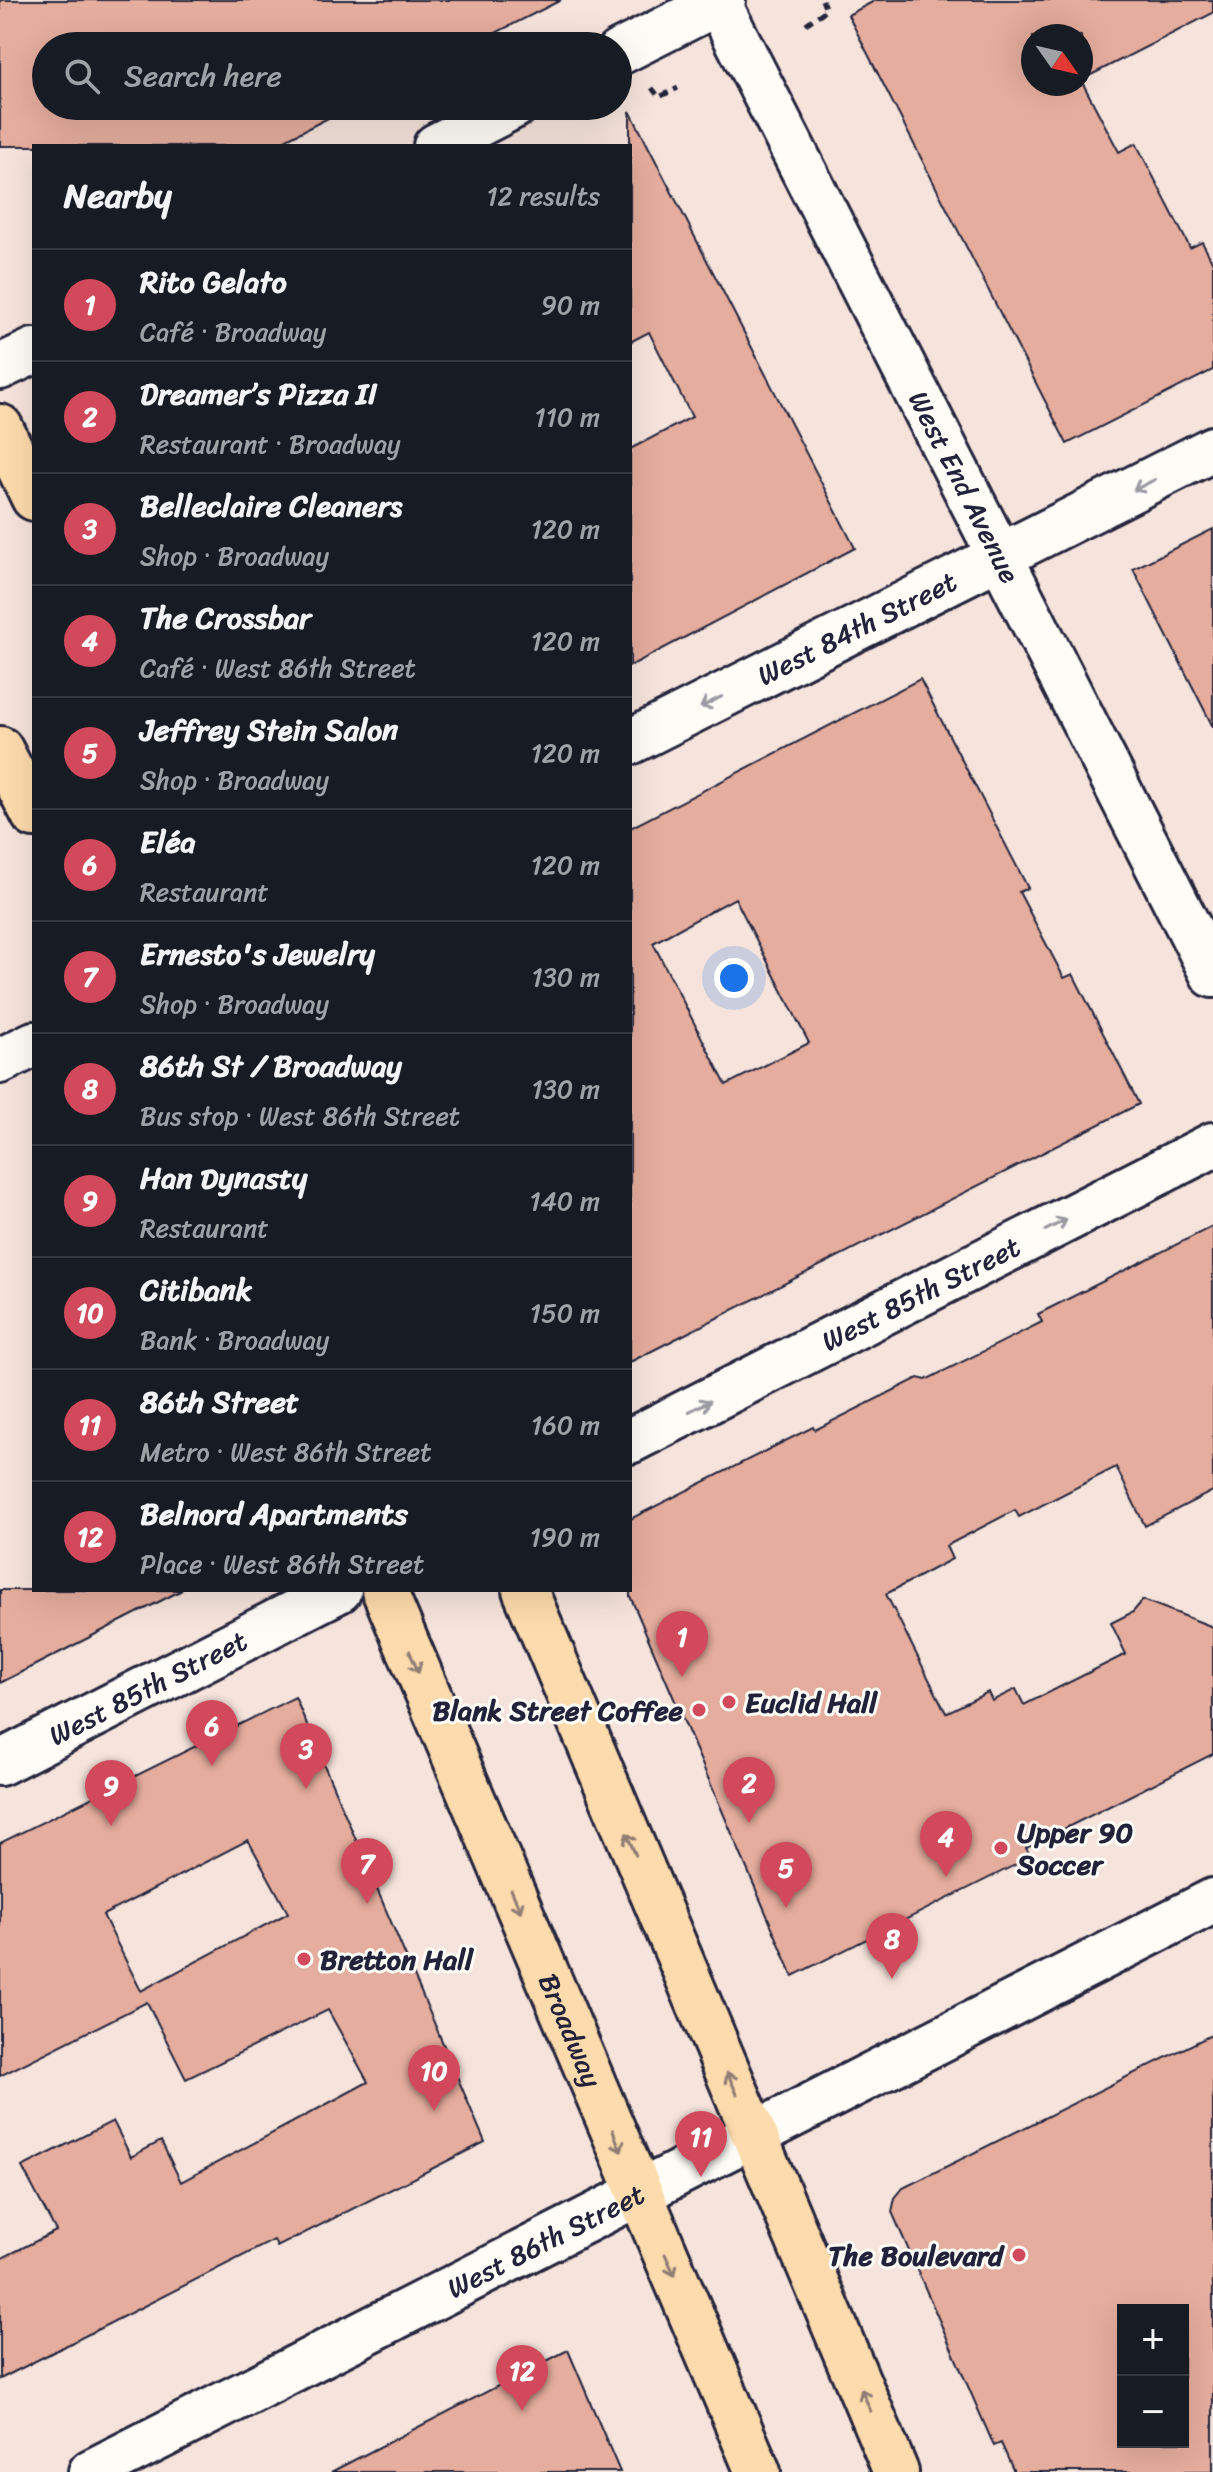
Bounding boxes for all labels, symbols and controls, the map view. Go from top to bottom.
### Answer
north arrow [1021,24,1093,96]
search box [32,32,632,120]
text: Search here [124,49,282,103]
icon: search [60,54,104,98]
text: Nearby [64,166,172,226]
text: 12 results [486,173,600,219]
text: Rito Gelato [140,255,287,309]
text: 1 [84,282,96,328]
text: 90 m [541,282,600,328]
text: Café · Broadway [140,309,326,355]
text: Dreamer’s Pizza II [140,367,377,421]
street label: West End Avenue [895,382,1034,592]
text: 2 [82,394,98,440]
text: 110 m [535,394,600,440]
text: Restaurant · Broadway [140,421,401,467]
one-way arrow [1132,477,1156,493]
text: Belleclaire Cleaners [140,479,402,533]
text: 3 [83,506,97,552]
text: 120 m [531,506,600,552]
text: Shop · Broadway [140,533,329,579]
street label: West 84th Street [748,557,966,699]
text: The Crossbar [140,591,311,645]
text: 4 [82,618,98,664]
text: 120 m [531,618,600,664]
text: Café · West 86th Street [140,645,416,691]
one-way arrow [699,694,723,710]
text: Jeffrey Stein Salon [140,703,398,757]
text: 5 [82,730,98,776]
text: 120 m [531,730,600,776]
text: Shop · Broadway [140,757,329,803]
text: Eléa [140,815,196,869]
text: 6 [83,842,97,888]
text: 120 m [531,842,600,888]
text: Restaurant [140,869,269,915]
text: Ernesto's Jewelry [140,927,375,981]
text: 7 [83,954,97,1000]
text: 130 m [531,954,600,1000]
your location [714,958,754,998]
text: Shop · Broadway [140,981,329,1027]
text: 86th St / Broadway [140,1039,402,1093]
text: 8 [82,1066,98,1112]
text: 130 m [531,1066,600,1112]
text: Bus stop · West 86th Street [140,1093,460,1139]
text: Han Dynasty [140,1151,307,1205]
text: 9 [82,1178,98,1224]
text: 140 m [529,1178,600,1224]
text: Restaurant [140,1205,269,1251]
one-way arrow [1044,1216,1068,1232]
street label: West 85th Street [812,1222,1029,1365]
text: Citibank [140,1263,252,1317]
text: 10 [76,1290,104,1336]
text: 150 m [530,1290,600,1336]
text: Bank · Broadway [140,1317,329,1363]
text: 86th Street [140,1375,299,1429]
one-way arrow [687,1397,711,1413]
text: 11 [79,1402,101,1448]
text: 160 m [531,1402,600,1448]
text: Metro · West 86th Street [140,1429,432,1475]
text: Belnord Apartments [140,1487,408,1541]
text: 12 [77,1514,103,1560]
text: 190 m [530,1514,600,1560]
text: Place · West 86th Street [140,1541,424,1587]
pin: 1 [656,1611,708,1677]
street label: West 85th Street [40,1616,256,1759]
one-way arrow [408,1649,423,1674]
place label: Euclid Hall [745,1678,878,1727]
place label: Blank Street Coffee [432,1686,684,1735]
marker: Euclid Hall [720,1693,738,1711]
pin: 6 [186,1700,238,1766]
marker: Blank Street Coffee [690,1701,708,1719]
pin: 3 [280,1723,332,1789]
pin: 2 [723,1757,775,1823]
pin: 9 [85,1760,137,1826]
place label: Upper 90 Soccer [1016,1808,1133,1889]
pin: 4 [920,1811,972,1877]
one-way arrow [622,1832,637,1857]
pin: 7 [341,1838,393,1904]
marker: Upper 90 Soccer [992,1839,1010,1857]
pin: 5 [760,1842,812,1908]
one-way arrow [509,1888,524,1913]
pin: 8 [866,1913,918,1979]
place label: Bretton Hall [320,1935,474,1984]
marker: Bretton Hall [295,1950,313,1968]
street label: Broadway [525,1965,617,2095]
pin: 10 [408,2045,460,2111]
one-way arrow [723,2072,738,2096]
pin: 11 [675,2111,727,2177]
one-way arrow [610,2128,625,2153]
street label: West 86th Street [438,2170,653,2312]
place label: The Boulevard [828,2231,1005,2280]
marker: The Boulevard [1010,2246,1028,2264]
one-way arrow [663,2252,678,2277]
map controls [1117,2304,1189,2448]
button: + [1117,2304,1189,2376]
pin: 12 [496,2345,548,2411]
button: − [1117,2376,1189,2448]
one-way arrow [858,2388,873,2413]

